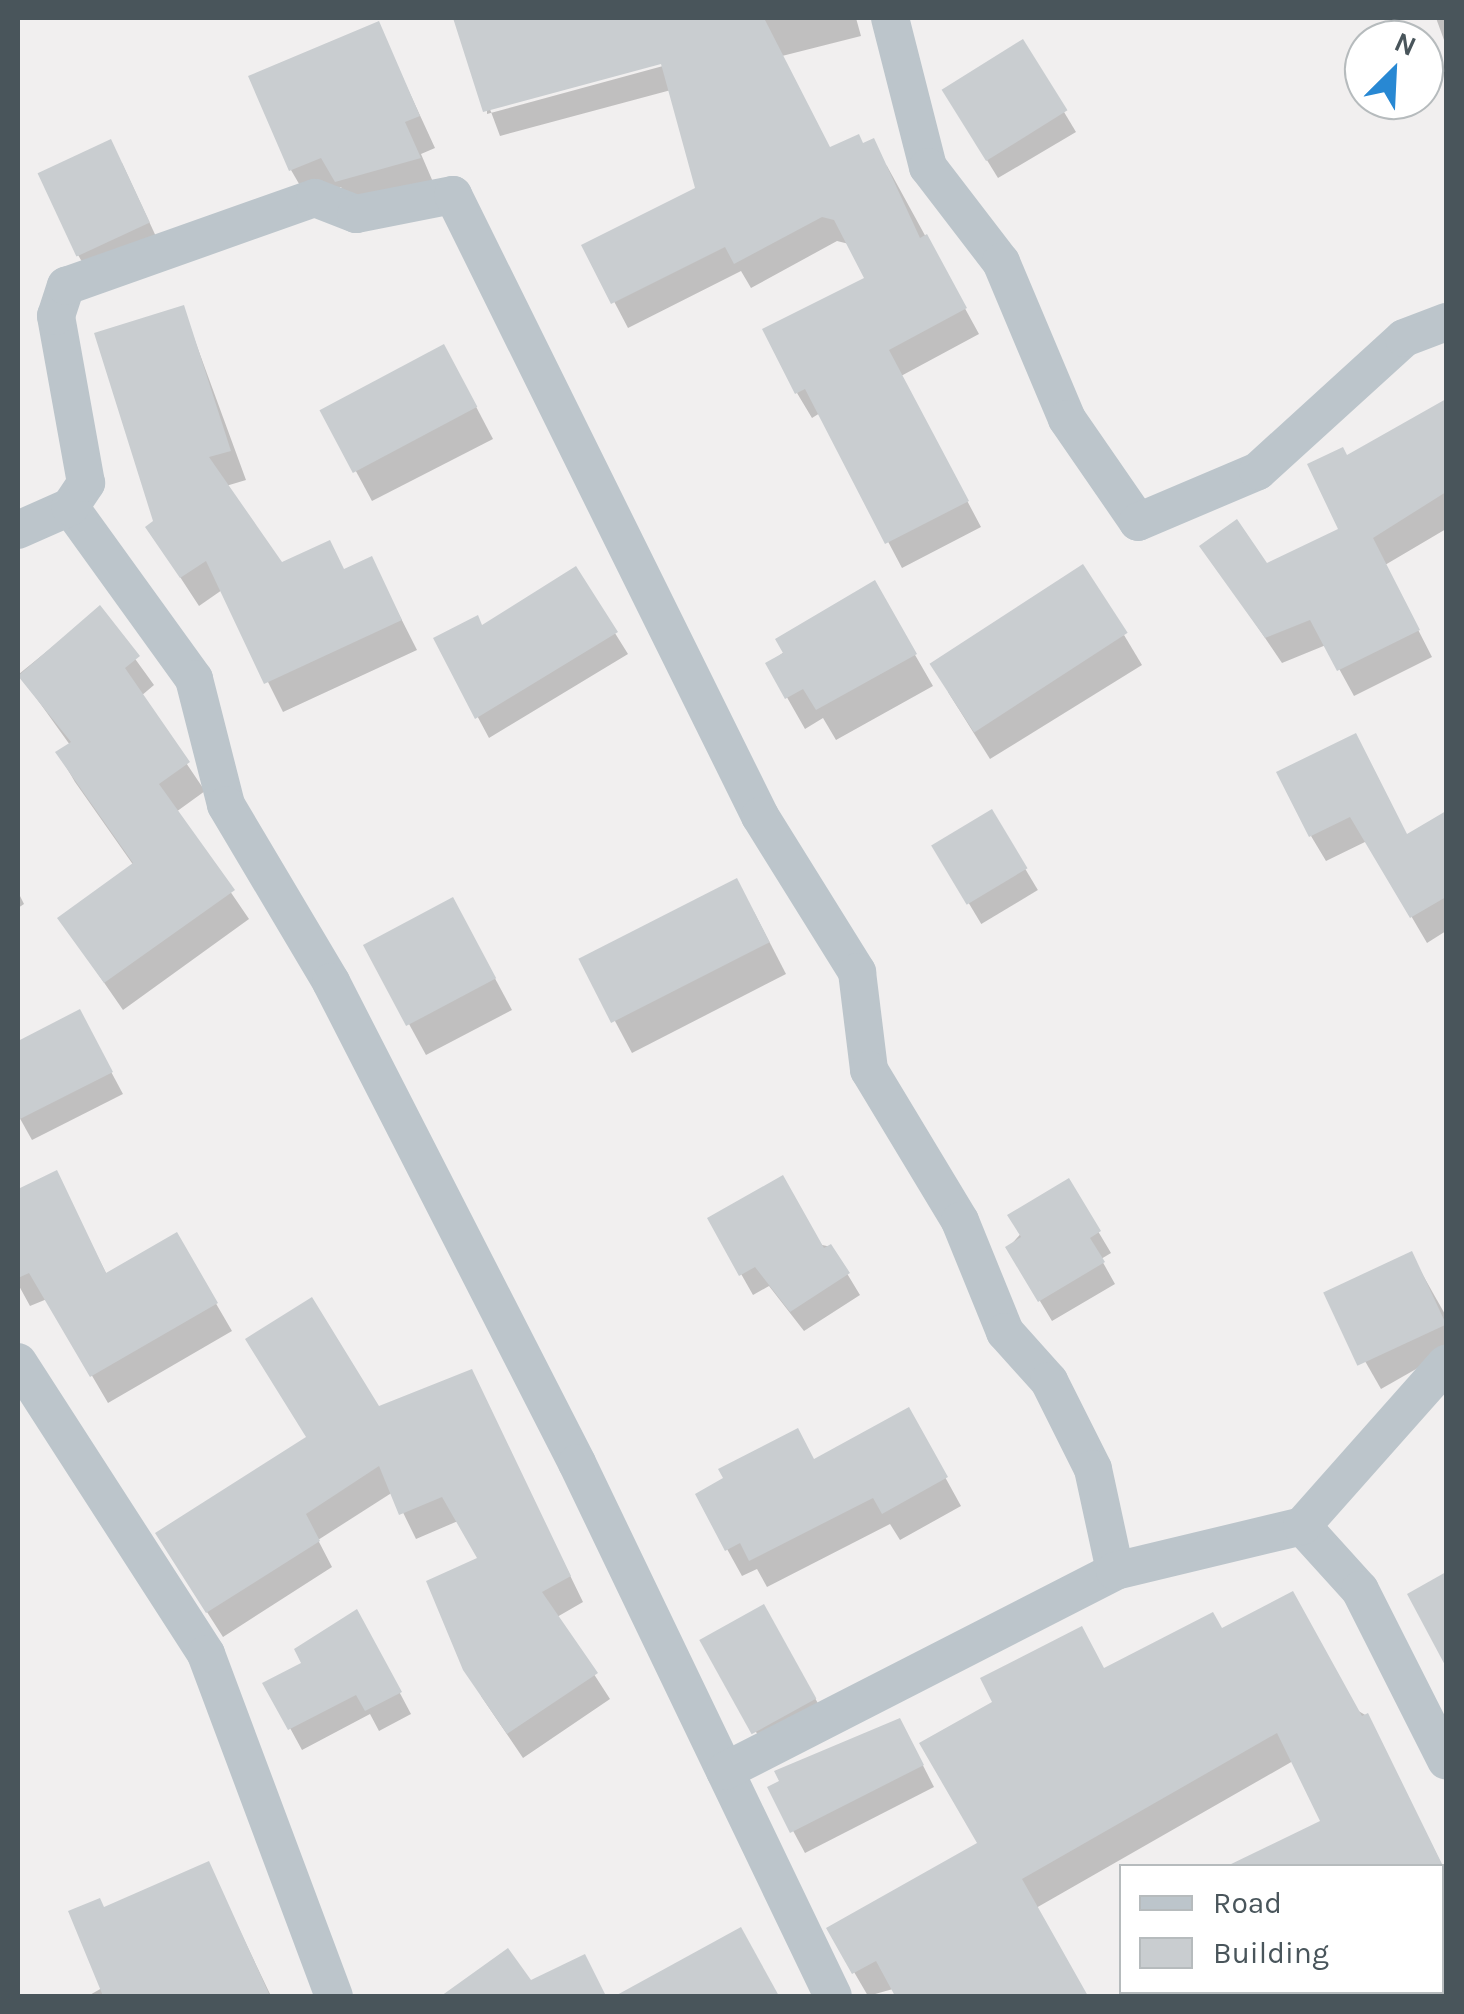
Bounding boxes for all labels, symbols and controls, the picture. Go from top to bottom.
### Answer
north arrow [1344,20,1444,120]
text: N [1390,25,1421,63]
legend [1119,1864,1444,1994]
text: Road [1213,1885,1282,1921]
text: Building [1213,1935,1329,1971]

